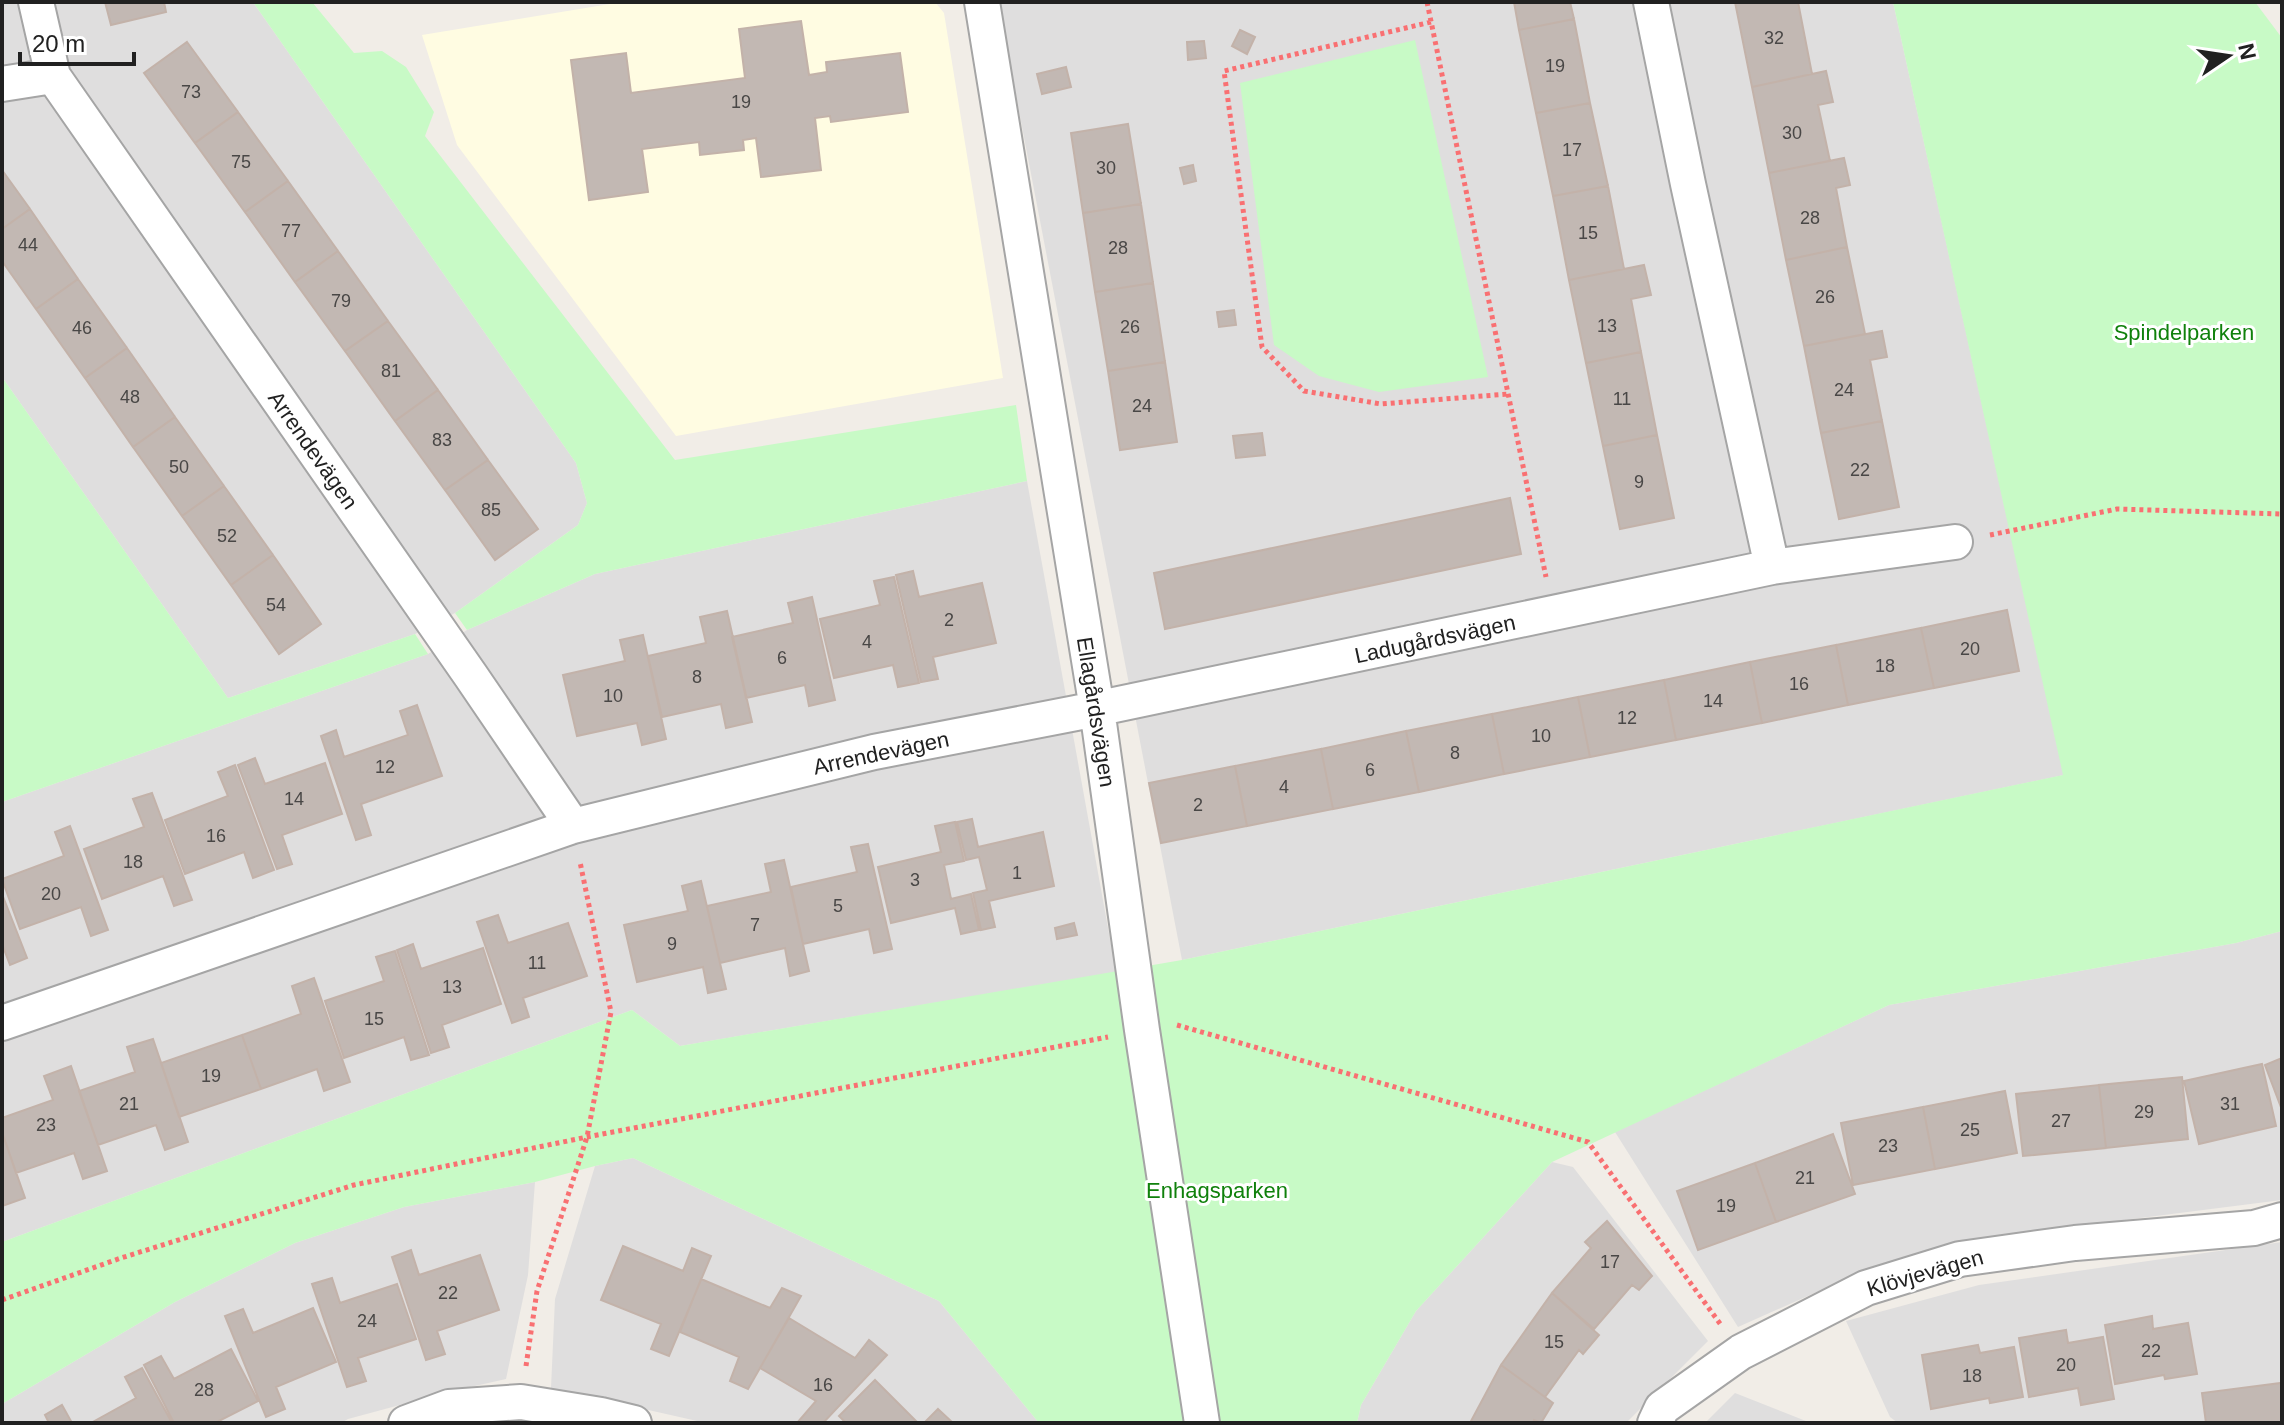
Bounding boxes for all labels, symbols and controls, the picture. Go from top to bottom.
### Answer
scale bar [20,16,134,66]
north arrow [2188,16,2268,96]
house number: 32 [1764,28,1784,48]
text: 20 m [32,30,85,57]
text: N [2233,41,2261,62]
house number: 19 [1545,56,1565,76]
house number: 73 [181,82,201,102]
house number: 19 [731,92,751,112]
house number: 30 [1782,123,1802,143]
house number: 17 [1562,140,1582,160]
house number: 75 [231,152,251,172]
house number: 30 [1096,158,1116,178]
house number: 28 [1800,208,1820,228]
house number: 77 [281,221,301,241]
house number: 15 [1578,223,1598,243]
house number: 44 [18,235,38,255]
house number: 28 [1108,238,1128,258]
house number: 26 [1815,287,1835,307]
house number: 79 [331,291,351,311]
house number: 13 [1597,316,1617,336]
house number: 26 [1120,317,1140,337]
house number: 46 [72,318,92,338]
park label: Spindelparken [2114,320,2254,345]
house number: 81 [381,361,401,381]
house number: 24 [1834,380,1854,400]
street label: Arrendevägen [263,386,363,514]
house number: 48 [120,387,140,407]
house number: 11 [1613,389,1631,409]
house number: 24 [1132,396,1152,416]
house number: 83 [432,430,452,450]
house number: 50 [169,457,189,477]
house number: 22 [1850,460,1870,480]
house number: 9 [1634,472,1644,492]
house number: 85 [481,500,501,520]
house number: 52 [217,526,237,546]
house number: 54 [266,595,286,615]
house number: 2 [944,610,954,630]
street label: Ladugårdsvägen [1352,610,1518,668]
house number: 4 [862,632,872,652]
street label: Ellagårdsvägen [1072,635,1120,789]
house number: 20 [1960,639,1980,659]
house number: 6 [777,648,787,668]
house number: 18 [1875,656,1895,676]
house number: 8 [692,667,702,687]
house number: 16 [1789,674,1809,694]
house number: 10 [603,686,623,706]
house number: 14 [1703,691,1723,711]
house number: 12 [1617,708,1637,728]
street label: Arrendevägen [811,726,951,780]
house number: 10 [1531,726,1551,746]
house number: 8 [1450,743,1460,763]
house number: 12 [375,757,395,777]
house number: 6 [1365,760,1375,780]
house number: 4 [1279,777,1289,797]
house number: 14 [284,789,304,809]
house number: 2 [1193,795,1203,815]
house number: 16 [206,826,226,846]
house number: 18 [123,852,143,872]
house number: 1 [1012,863,1022,883]
house number: 3 [910,870,920,890]
house number: 20 [41,884,61,904]
house number: 5 [833,896,843,916]
house number: 7 [750,915,760,935]
house number: 9 [667,934,677,954]
house number: 11 [528,953,546,973]
house number: 13 [442,977,462,997]
house number: 15 [364,1009,384,1029]
house number: 19 [201,1066,221,1086]
house number: 21 [119,1094,139,1114]
house number: 31 [2220,1094,2240,1114]
house number: 29 [2134,1102,2154,1122]
house number: 27 [2051,1111,2071,1131]
house number: 23 [36,1115,56,1135]
house number: 25 [1960,1120,1980,1140]
house number: 23 [1878,1136,1898,1156]
house number: 21 [1795,1168,1815,1188]
park label: Enhagsparken [1146,1178,1288,1203]
house number: 19 [1716,1196,1736,1216]
street label: Klövjevägen [1864,1244,1986,1302]
house number: 17 [1600,1252,1620,1272]
house number: 22 [438,1283,458,1303]
house number: 24 [357,1311,377,1331]
house number: 15 [1544,1332,1564,1352]
house number: 22 [2141,1341,2161,1361]
house number: 20 [2056,1355,2076,1375]
house number: 18 [1962,1366,1982,1386]
house number: 16 [813,1375,833,1395]
house number: 28 [194,1380,214,1400]

